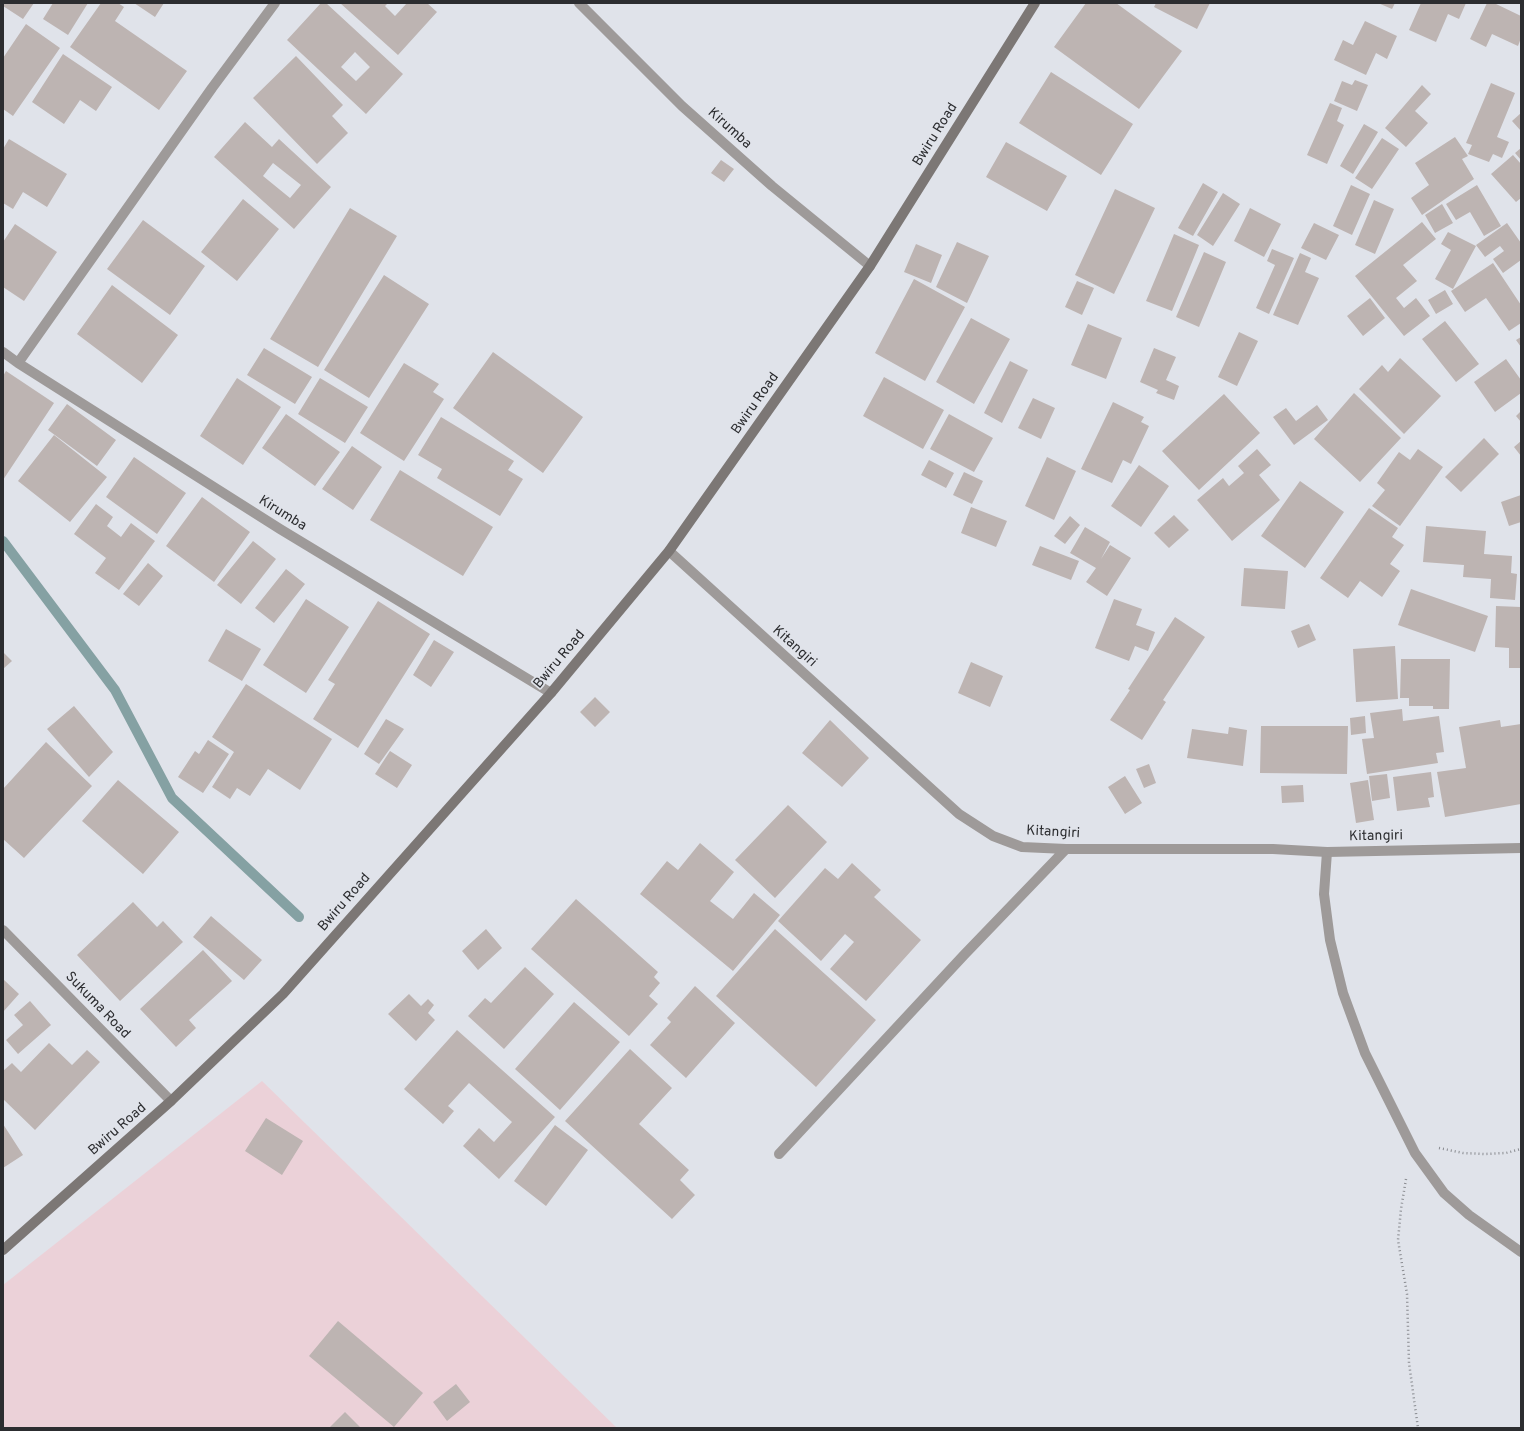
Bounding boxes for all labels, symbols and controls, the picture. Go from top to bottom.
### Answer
street label: Bwiru Road [910,100,962,170]
street label: Kirumba [704,105,754,153]
street label: Bwiru Road [729,370,783,438]
street label: Kirumba [255,493,309,535]
street label: Kitangiri [768,623,820,671]
street label: Bwiru Road [531,627,589,693]
street label: Kitangiri [1026,823,1080,843]
street label: Kitangiri [1349,828,1403,846]
street label: Bwiru Road [315,871,375,935]
street label: Sukuma Road [61,969,133,1043]
street label: Bwiru Road [86,1100,150,1160]

